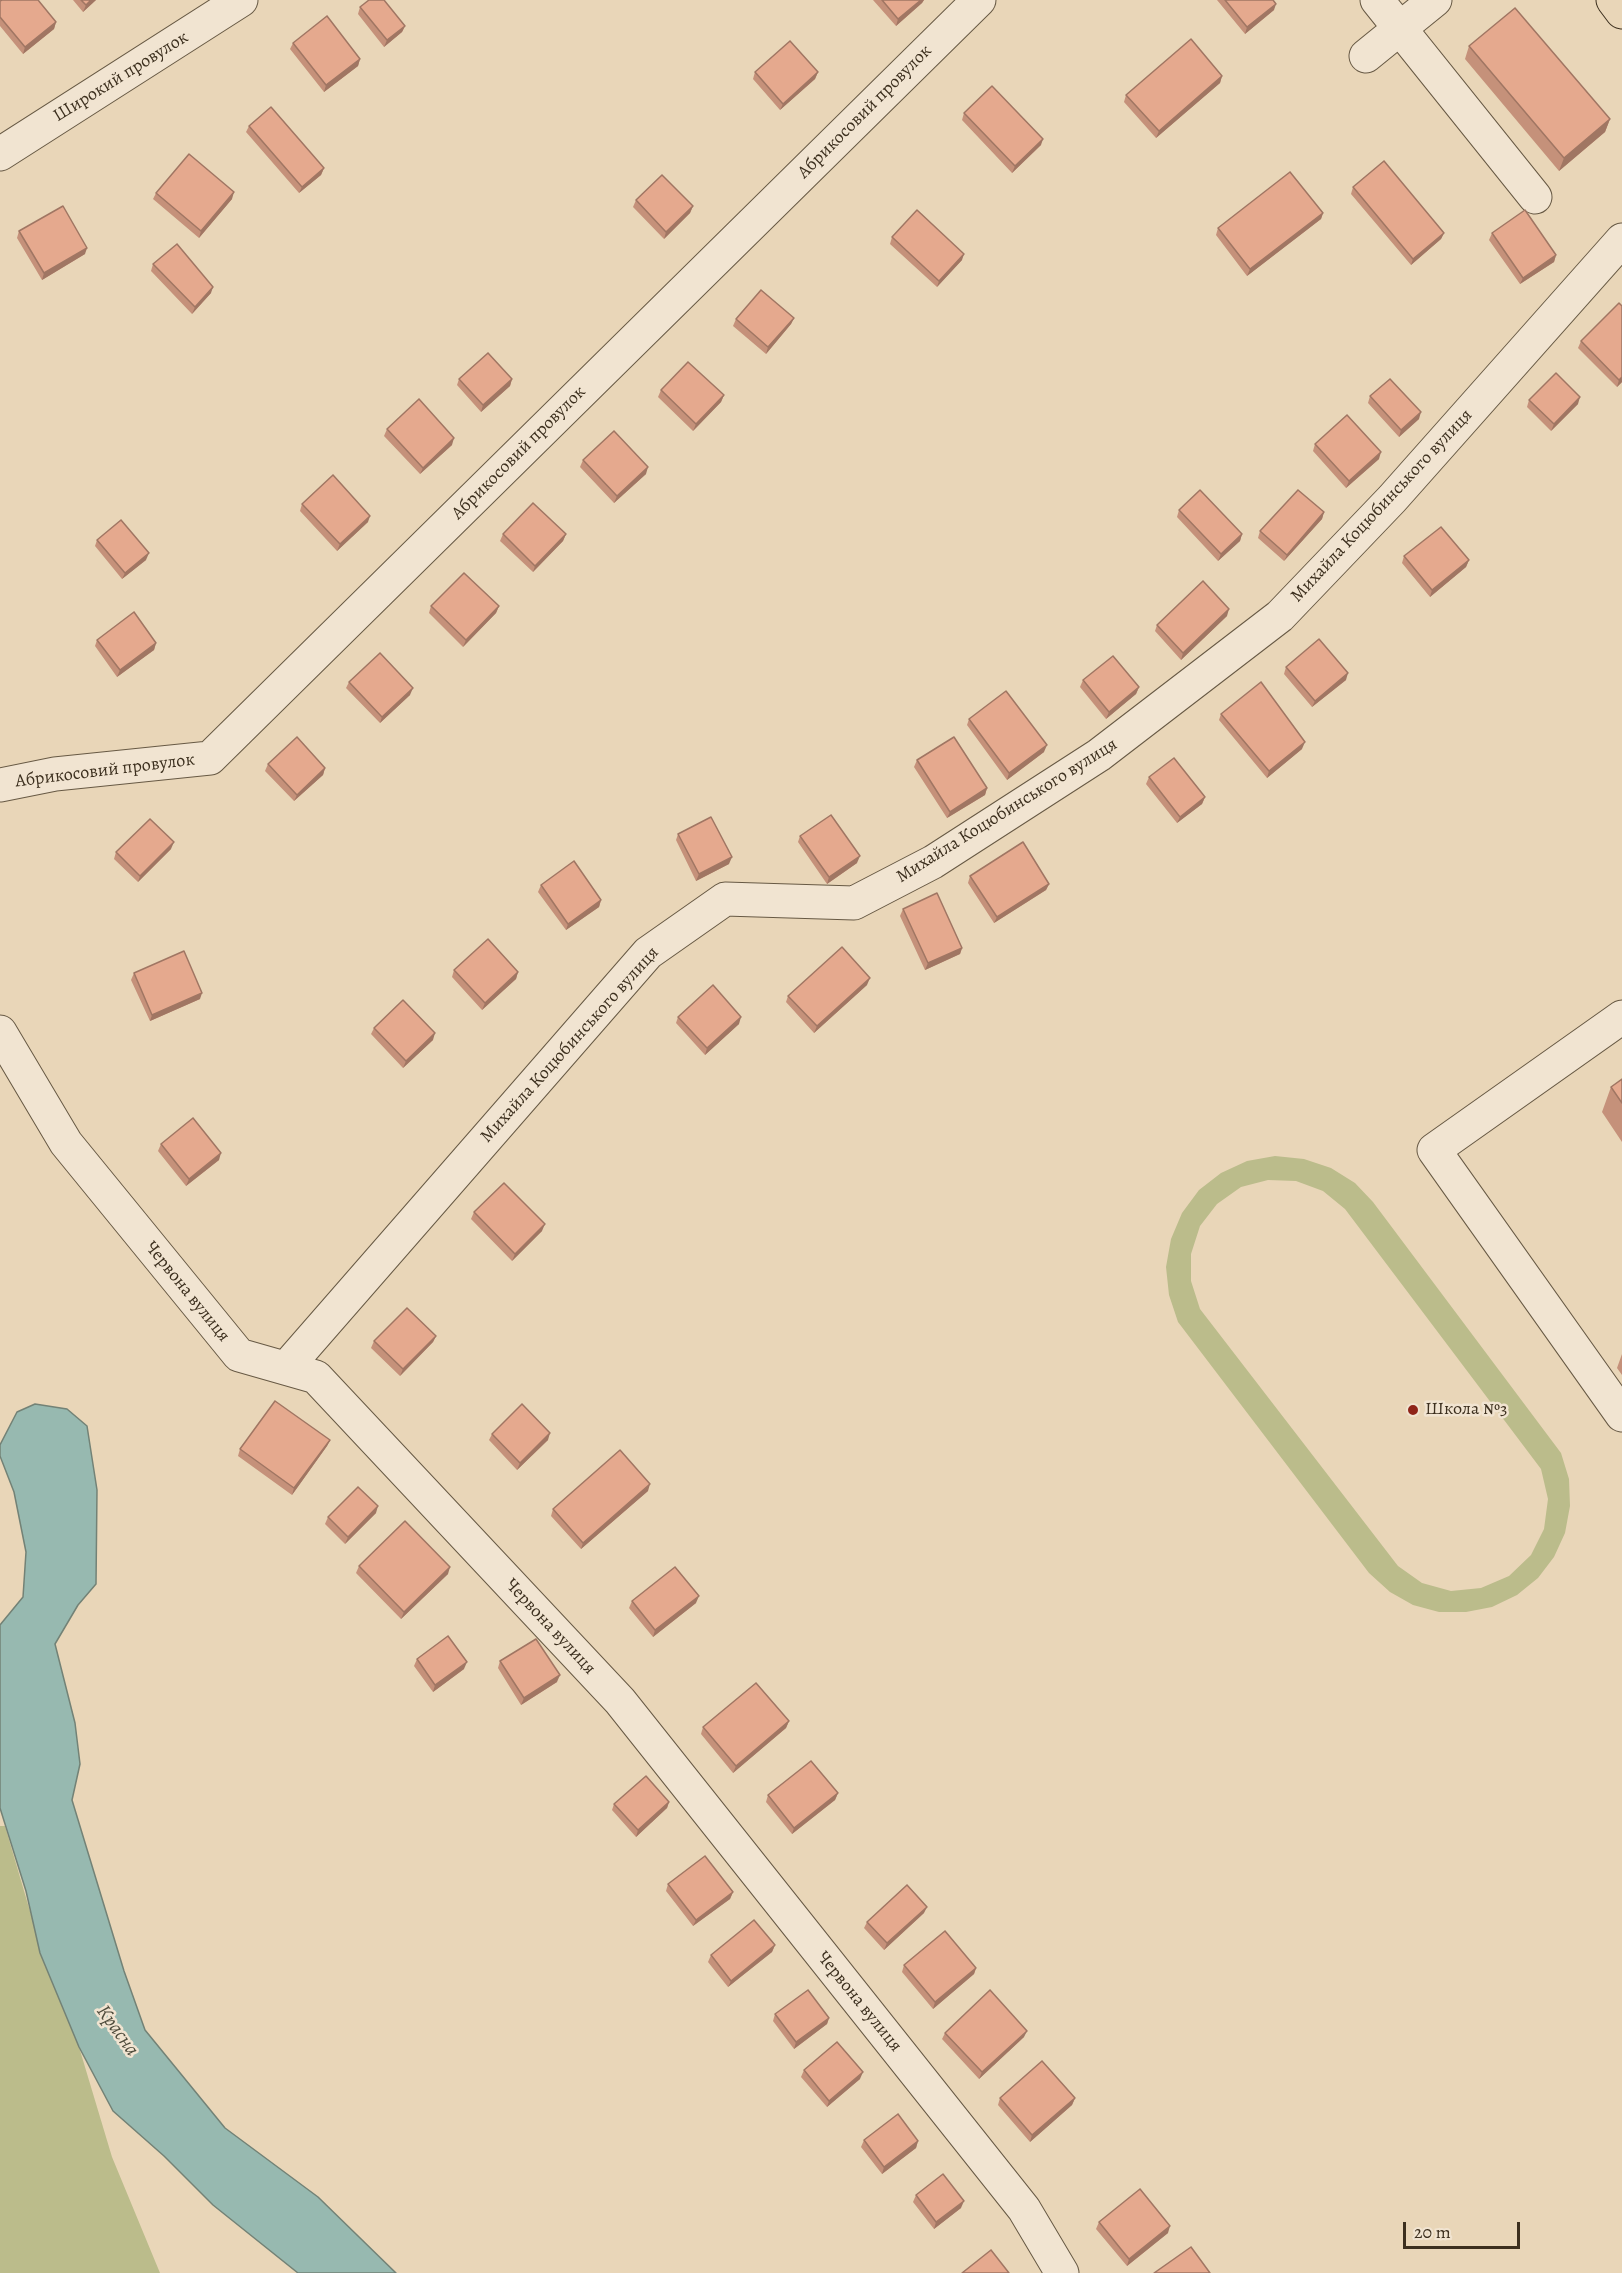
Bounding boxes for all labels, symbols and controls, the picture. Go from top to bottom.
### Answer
street label: Широкий провулок [50,27,192,127]
street label: Абрикосовий провулок [794,41,936,183]
street label: Абрикосовий провулок [448,382,590,524]
street label: Михайла Коцюбинського вулиця [1287,405,1477,607]
street label: Михайла Коцюбинського вулиця [893,734,1121,888]
street label: Абрикосовий провулок [14,749,196,793]
street label: Михайла Коцюбинського вулиця [476,943,664,1147]
street label: Червона вулиця [140,1237,234,1347]
place label: Школа №3 [1425,1399,1508,1421]
marker: Школа №3 [1406,1403,1420,1417]
street label: Червона вулиця [500,1575,600,1679]
street label: Червона вулиця [812,1947,906,2057]
water label: Красна [90,2001,144,2061]
scale bar [1406,2210,1523,2248]
text: 20 m [1414,2220,1451,2244]

